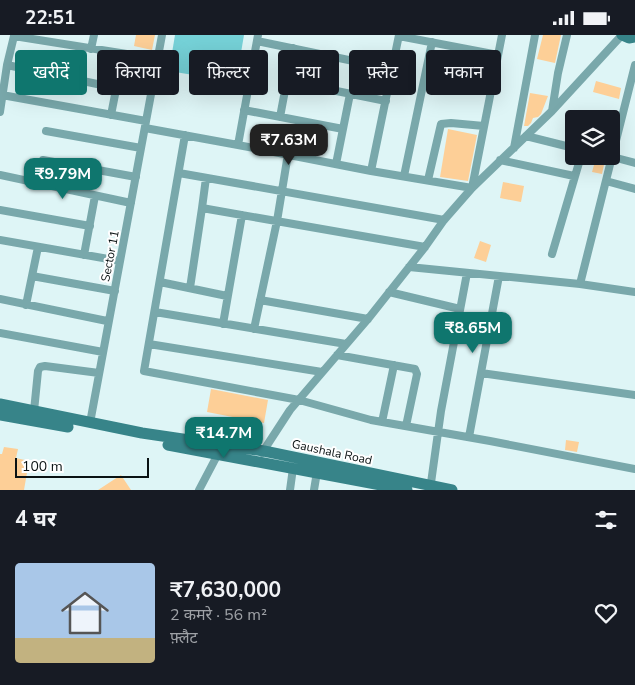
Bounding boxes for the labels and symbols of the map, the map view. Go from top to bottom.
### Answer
pin: ₹7.63M [248,123,330,166]
pin: ₹9.79M [22,157,104,200]
street label: Sector 11 [97,229,123,283]
pin: ₹8.65M [432,311,514,354]
pin: ₹14.7M [183,417,265,459]
street label: Gaushala Road [290,436,374,468]
scale bar [15,455,149,478]

